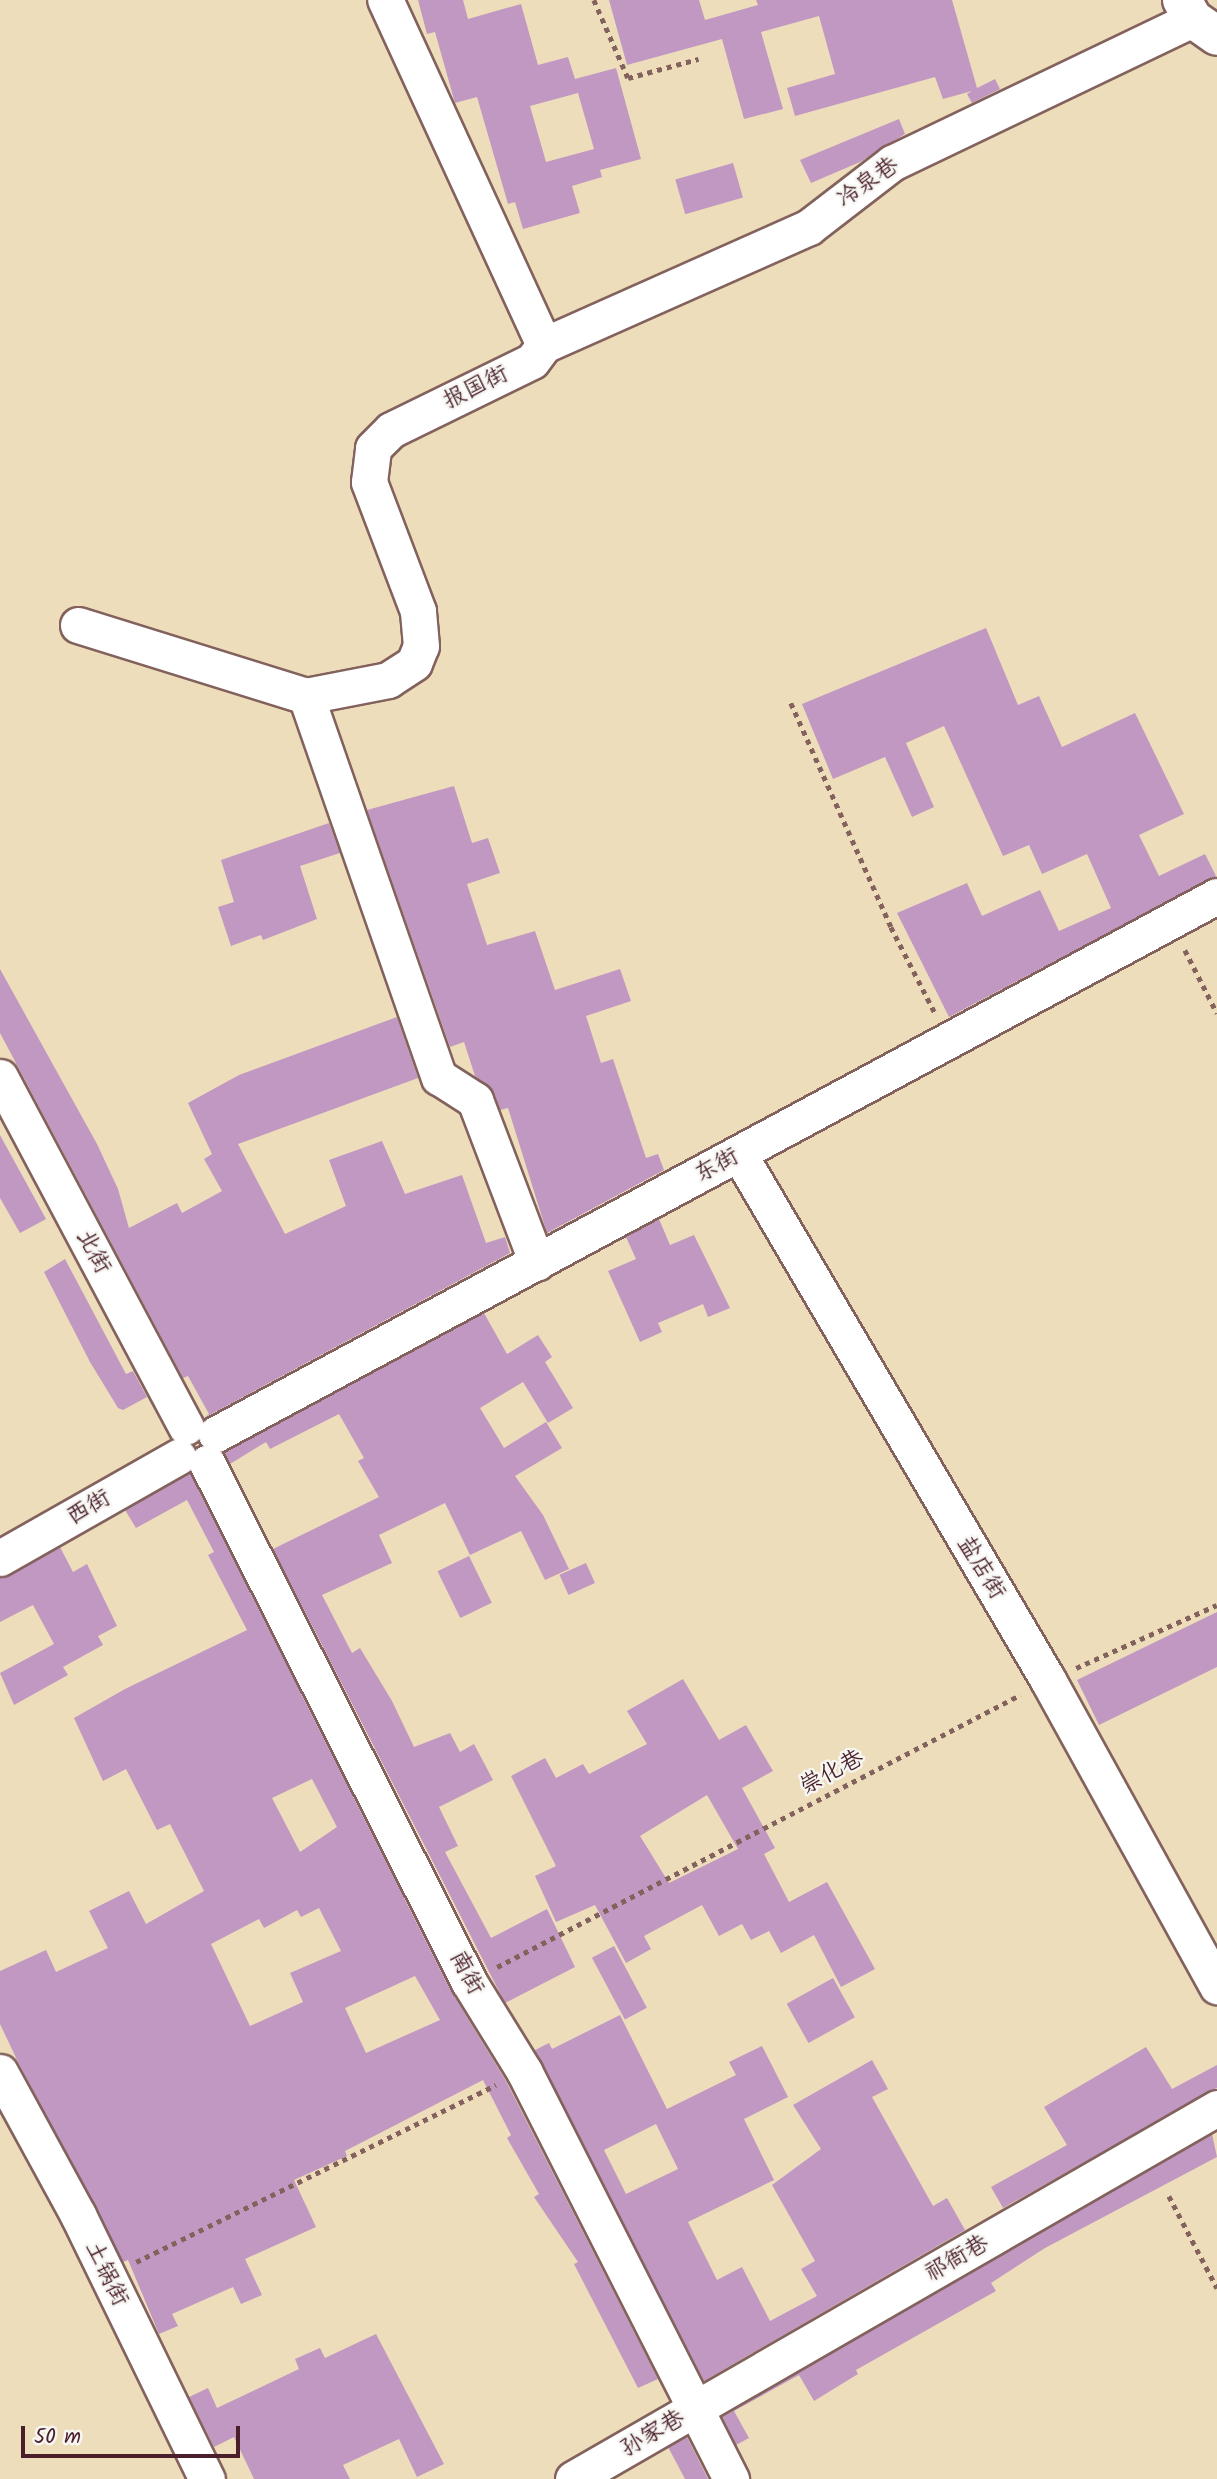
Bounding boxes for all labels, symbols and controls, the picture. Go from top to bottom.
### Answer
street label: 冷泉巷 [832,152,904,214]
street label: 报国街 [439,360,513,416]
street label: 东街 [690,1143,744,1189]
street label: 北街 [70,1225,116,1279]
street label: 西街 [62,1485,116,1531]
street label: 盐店街 [951,1531,1011,1605]
street label: 崇化巷 [795,1745,869,1801]
street label: 南街 [443,1946,489,2000]
street label: 祁衙巷 [920,2230,994,2288]
street label: 土锅街 [78,2237,134,2311]
street label: 孙家巷 [616,2405,690,2463]
scale bar [24,2412,243,2456]
text: 50 m [34,2421,81,2454]

